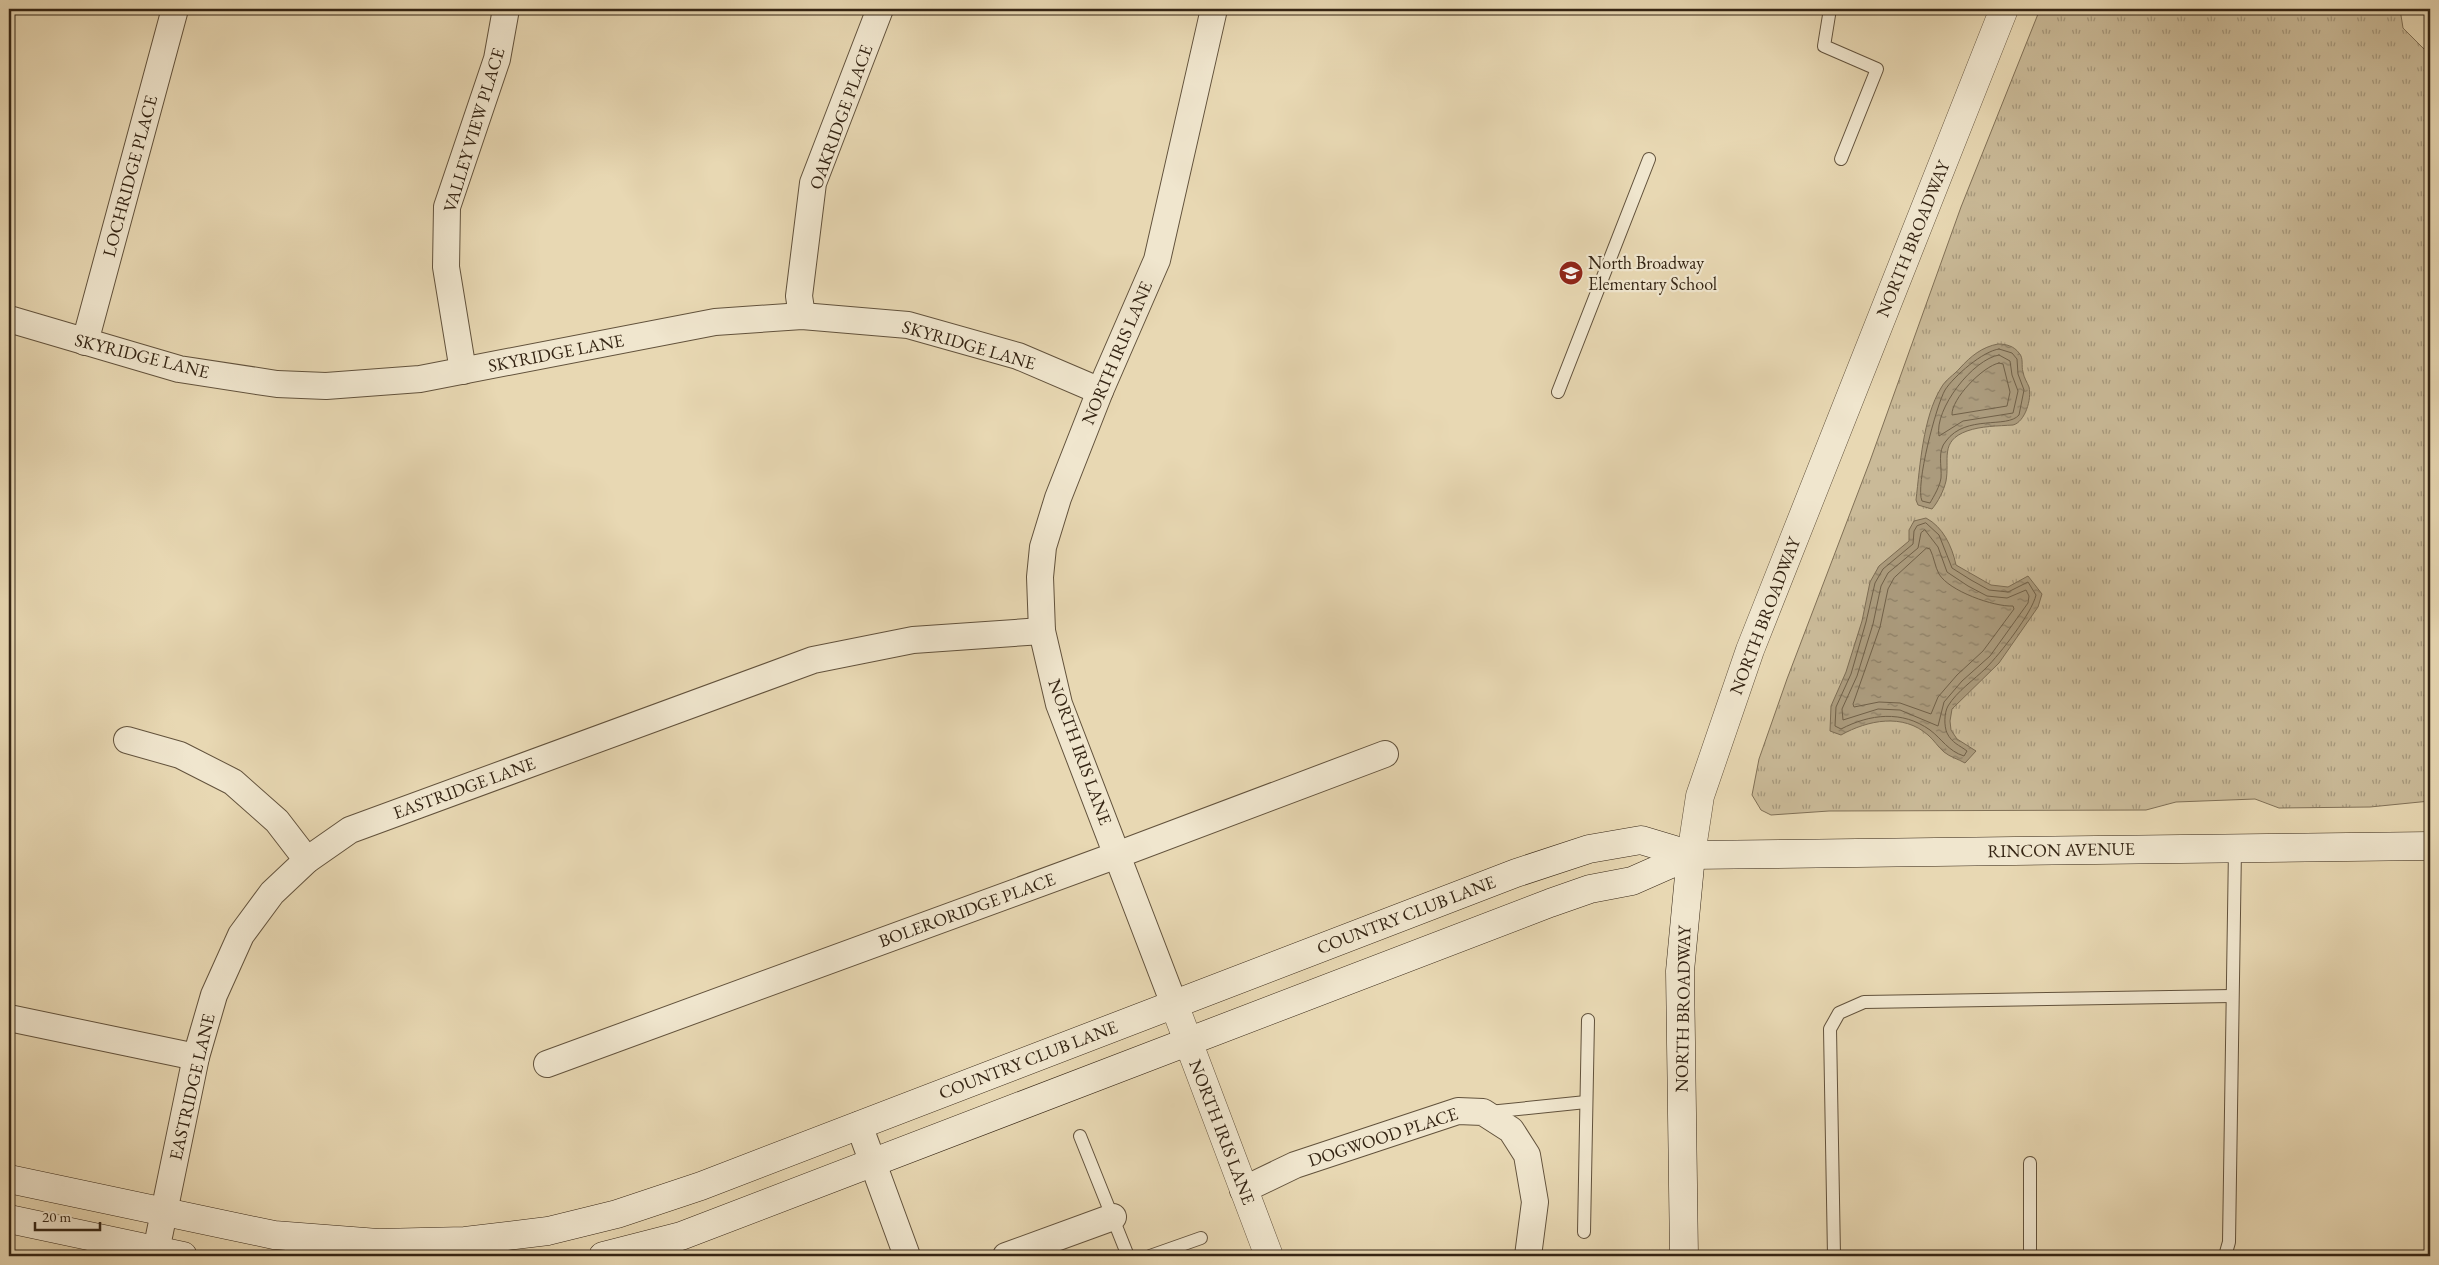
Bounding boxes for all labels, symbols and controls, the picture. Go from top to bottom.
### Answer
street label: OAKRIDGE PLACE [804,41,877,192]
street label: VALLEY VIEW PLACE [438,45,510,215]
street label: LOCHRIDGE PLACE [97,93,162,259]
street label: NORTH BROADWAY [1871,156,1955,321]
place label: North Broadway Elementary School [1588,251,1717,295]
school or university icon: North Broadway Elementary School [1558,260,1584,286]
street label: NORTH IRIS LANE [1076,278,1157,428]
street label: SKYRIDGE LANE [900,314,1039,375]
street label: SKYRIDGE LANE [72,328,212,383]
street label: SKYRIDGE LANE [486,328,626,377]
street label: NORTH BROADWAY [1724,532,1806,698]
street label: NORTH IRIS LANE [1043,676,1118,828]
street label: EASTRIDGE LANE [389,751,538,824]
street label: RINCON AVENUE [1987,837,2135,862]
street label: BOLERORIDGE PLACE [875,867,1058,952]
street label: COUNTRY CLUB LANE [1313,870,1498,959]
street label: NORTH BROADWAY [1670,924,1695,1093]
street label: EASTRIDGE LANE [163,1011,220,1162]
street label: COUNTRY CLUB LANE [935,1015,1120,1104]
street label: NORTH IRIS LANE [1184,1056,1261,1208]
street label: DOGWOOD PLACE [1305,1101,1461,1172]
scale bar [35,1200,100,1232]
text: 20 m [42,1207,71,1226]

